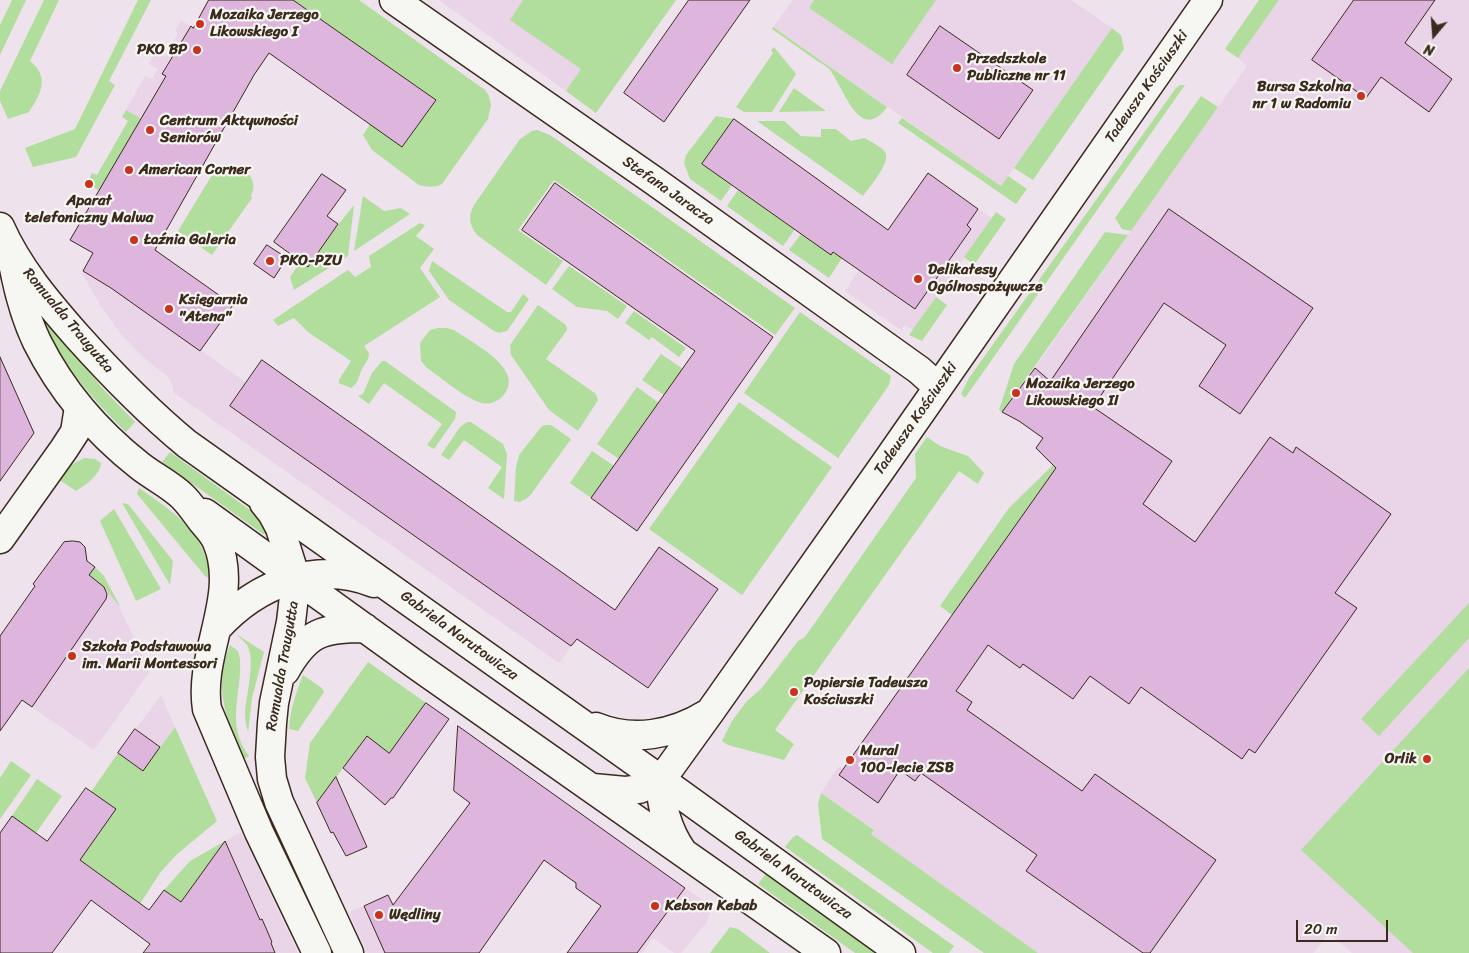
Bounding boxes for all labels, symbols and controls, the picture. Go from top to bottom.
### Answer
place label: Mozaika Jerzego Likowskiego I [210,6,319,41]
north arrow [1409,10,1459,60]
marker: Mozaika Jerzego Likowskiego I [194,18,206,30]
street label: Tadeusza Kościuszki [1101,27,1193,147]
text: N [1421,36,1438,63]
place label: PKO BP [137,41,187,59]
marker: PKO BP [191,44,203,56]
place label: Przedszkole Publiczne nr 11 [967,50,1066,85]
marker: Przedszkole Publiczne nr 11 [951,62,963,74]
place label: Bursa Szkolna nr 1 w Radomiu [1252,78,1351,113]
marker: Bursa Szkolna nr 1 w Radomiu [1355,90,1367,102]
place label: Centrum Aktywności Seniorów [160,112,298,147]
marker: Centrum Aktywności Seniorów [144,124,156,136]
street label: Stefana Jaracza [619,153,717,229]
place label: American Corner [139,161,250,179]
marker: American Corner [123,164,135,176]
marker: Aparat telefoniczny Malwa [83,178,95,190]
place label: Aparat telefoniczny Malwa [25,192,153,227]
place label: Łaźnia Galeria [144,231,236,249]
marker: Łaźnia Galeria [128,234,140,246]
place label: PKO-PZU [280,252,342,270]
marker: PKO-PZU [264,255,276,267]
place label: Delikatesy Ogólnospożywcze [928,261,1042,296]
street label: Romualda Traugutta [19,265,117,377]
marker: Delikatesy Ogólnospożywcze [912,273,924,285]
place label: Księgarnia "Atena" [179,291,248,326]
marker: Księgarnia "Atena" [163,303,175,315]
street label: Tadeusza Kościuszki [870,359,962,479]
place label: Mozaika Jerzego Likowskiego II [1026,375,1135,410]
marker: Mozaika Jerzego Likowskiego II [1010,387,1022,399]
street label: Gabriela Narutowicza [397,587,521,685]
street label: Romualda Traugutta [263,600,303,732]
place label: Szkoła Podstawowa im. Marii Montessori [82,638,217,673]
marker: Szkoła Podstawowa im. Marii Montessori [66,650,78,662]
place label: Popiersie Tadeusza Kościuszki [804,674,928,709]
marker: Popiersie Tadeusza Kościuszki [788,686,800,698]
place label: Mural 100-lecie ZSB [860,742,954,777]
place label: Orlik [1385,750,1417,768]
marker: Orlik [1421,753,1433,765]
marker: Mural 100-lecie ZSB [844,754,856,766]
street label: Gabriela Narutowicza [731,826,855,924]
place label: Kebson Kebab [665,897,757,915]
marker: Kebson Kebab [649,900,661,912]
place label: Wędliny [389,906,441,924]
marker: Wędliny [373,909,385,921]
scale bar [1299,910,1392,942]
text: 20 m [1304,916,1338,942]

